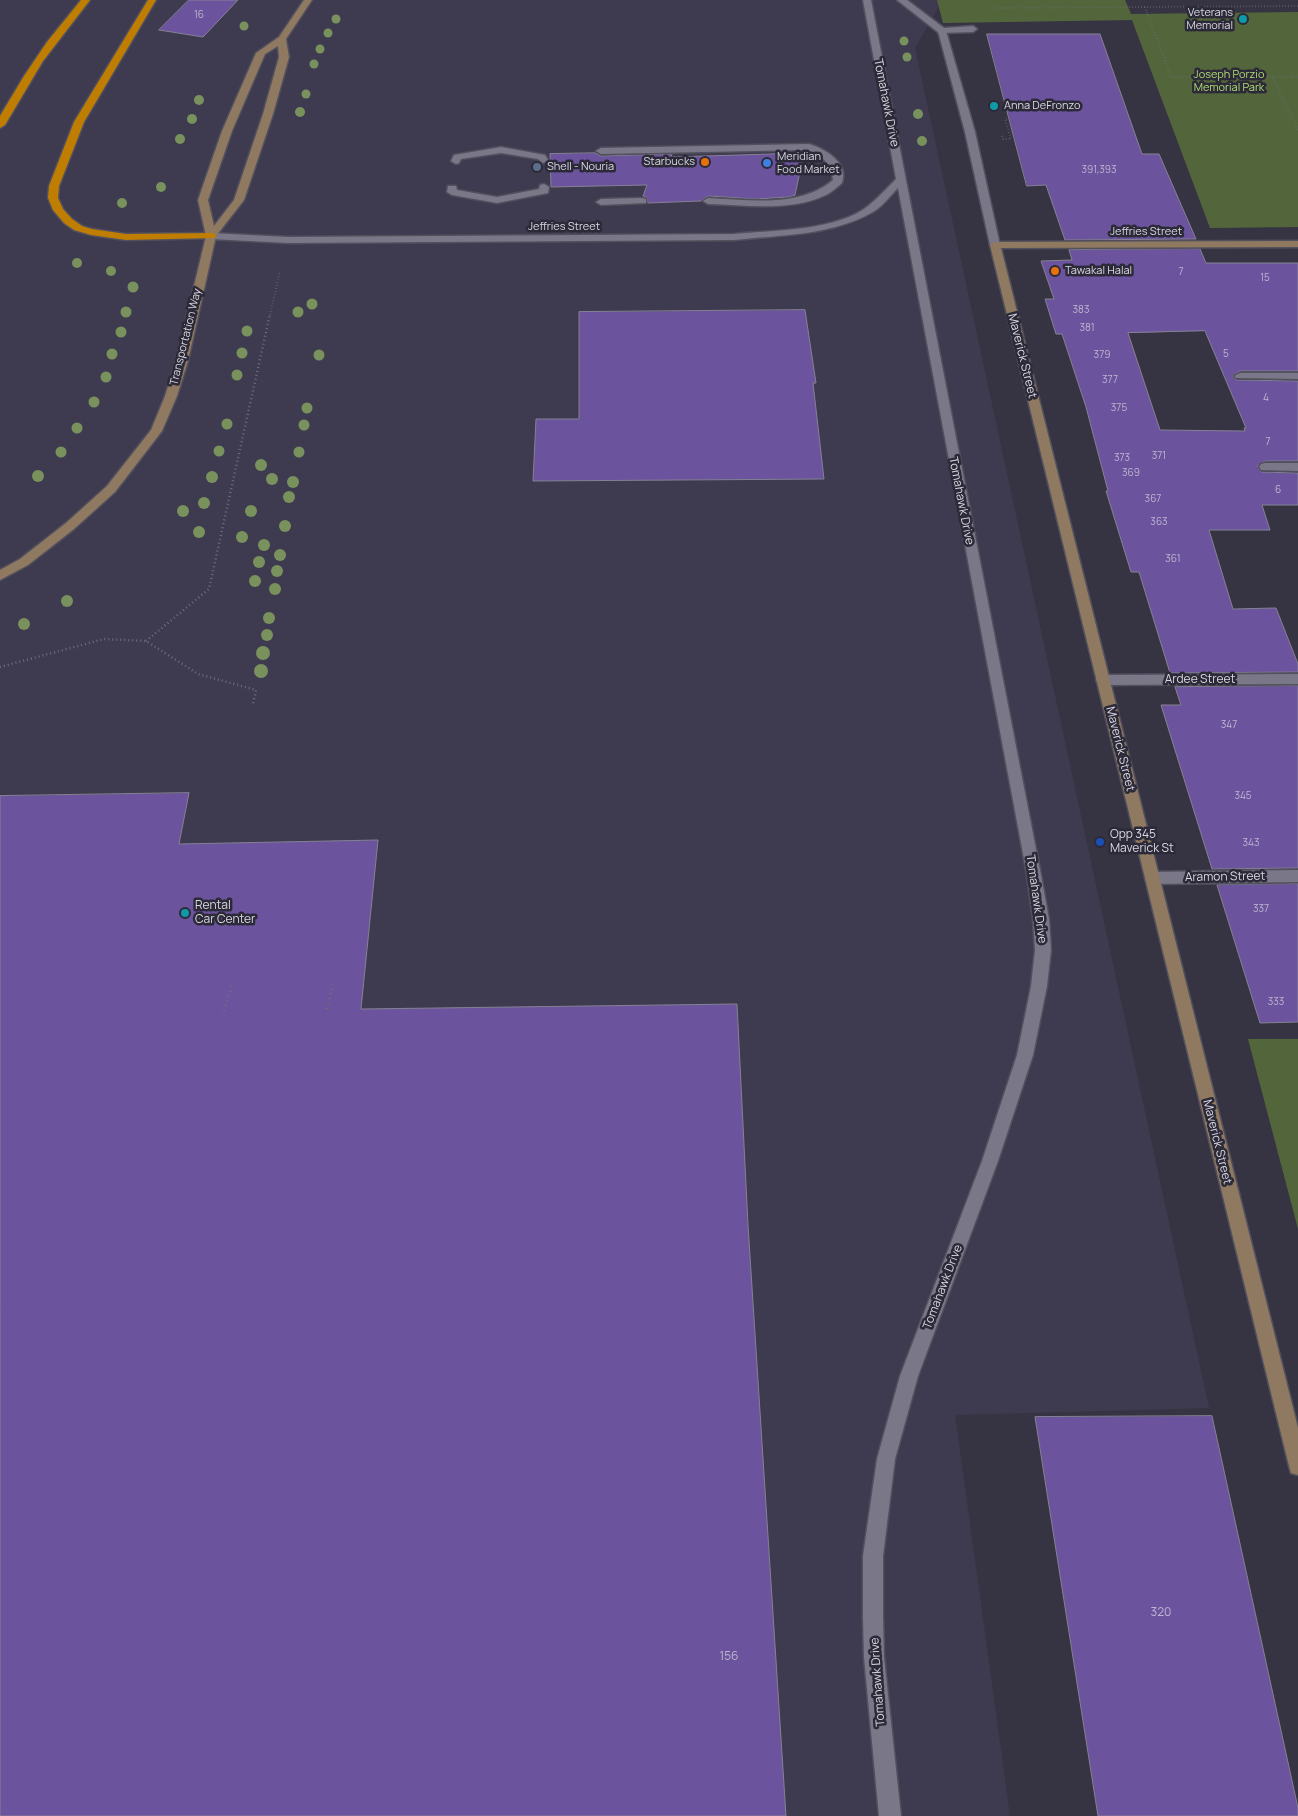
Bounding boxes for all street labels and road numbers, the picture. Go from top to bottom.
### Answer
street label: Tomahawk Drive [870,58,902,148]
street label: Jeffries Street [528,220,600,234]
street label: Jeffries Street [1110,225,1182,239]
street label: Transportation Way [168,287,204,387]
street label: Maverick Street [1005,312,1039,400]
street label: Tomahawk Drive [945,456,977,546]
street label: Ardee Street [1165,673,1235,687]
street label: Maverick Street [1103,705,1137,793]
street label: Tomahawk Drive [1023,854,1049,944]
street label: Aramon Street [1185,869,1265,885]
street label: Maverick Street [1200,1098,1234,1186]
street label: Tomahawk Drive [920,1243,966,1331]
street label: Tomahawk Drive [868,1637,888,1727]

